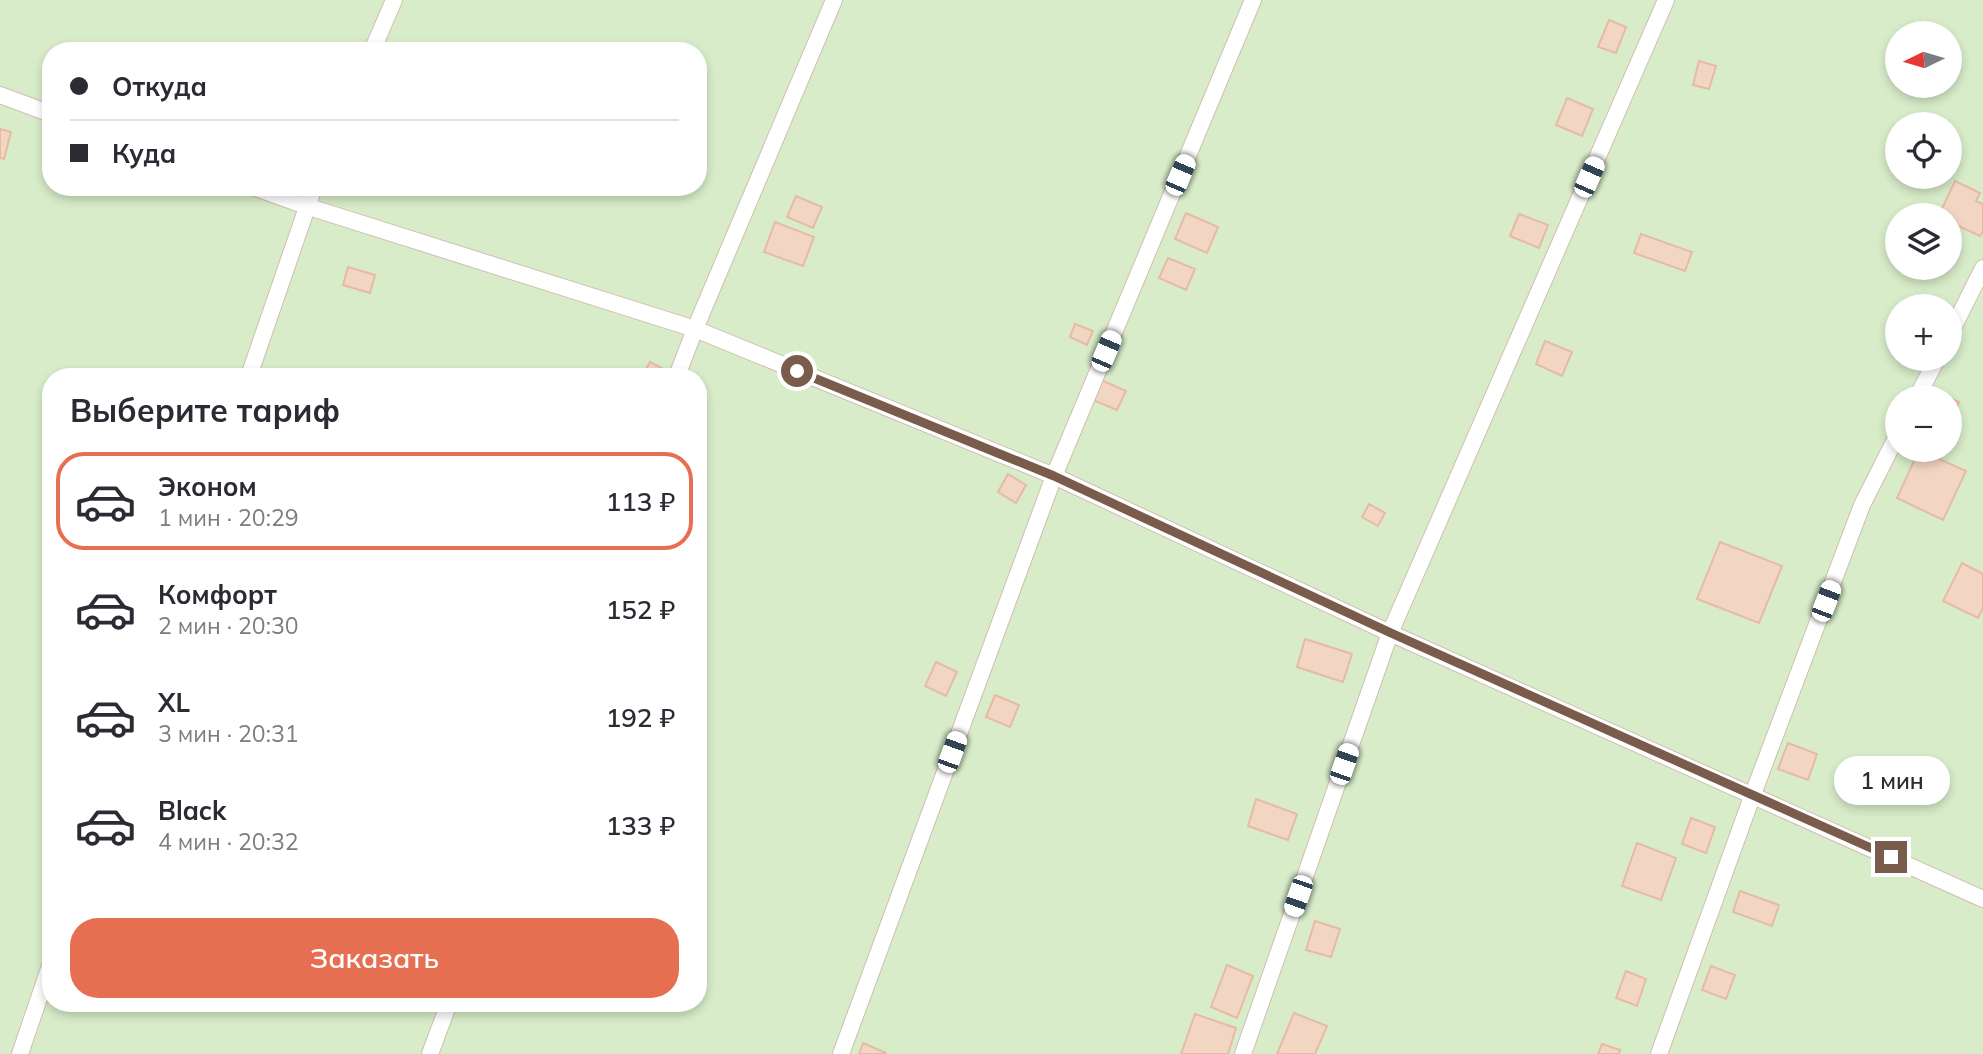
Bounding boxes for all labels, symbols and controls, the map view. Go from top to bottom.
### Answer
north arrow [1885,21,1962,98]
map controls [1885,21,1962,462]
text: Откуда [112,70,207,103]
button: locate [1885,112,1962,189]
text: Куда [112,137,176,170]
car [1163,152,1198,198]
car [1571,154,1608,200]
button: layers [1885,203,1962,280]
button: + [1885,294,1962,371]
car [1089,328,1124,374]
route start [781,355,813,387]
button: − [1885,385,1962,462]
text: Выберите тариф [70,390,340,430]
icon: car [74,470,137,533]
text: Эконом [158,470,257,503]
text: 113 ₽ [606,485,675,518]
text: 1 мин · 20:29 [158,503,298,532]
icon: car [74,578,137,641]
text: Комфорт [158,578,277,611]
car [1809,578,1844,624]
text: 152 ₽ [606,593,675,626]
text: 2 мин · 20:30 [158,611,298,640]
icon: car [74,686,137,749]
text: XL [158,686,190,719]
text: 192 ₽ [606,701,675,734]
text: 3 мин · 20:31 [158,719,298,748]
car [935,729,970,775]
car [1328,741,1361,787]
callout: 1 мин [1833,756,1949,804]
text: 1 мин [1860,766,1924,795]
icon: car [74,794,137,857]
text: Black [158,794,226,827]
text: 133 ₽ [606,809,675,842]
text: 4 мин · 20:32 [158,827,298,856]
route end [1875,841,1907,873]
car [1282,873,1315,919]
button: Заказать [70,918,679,998]

